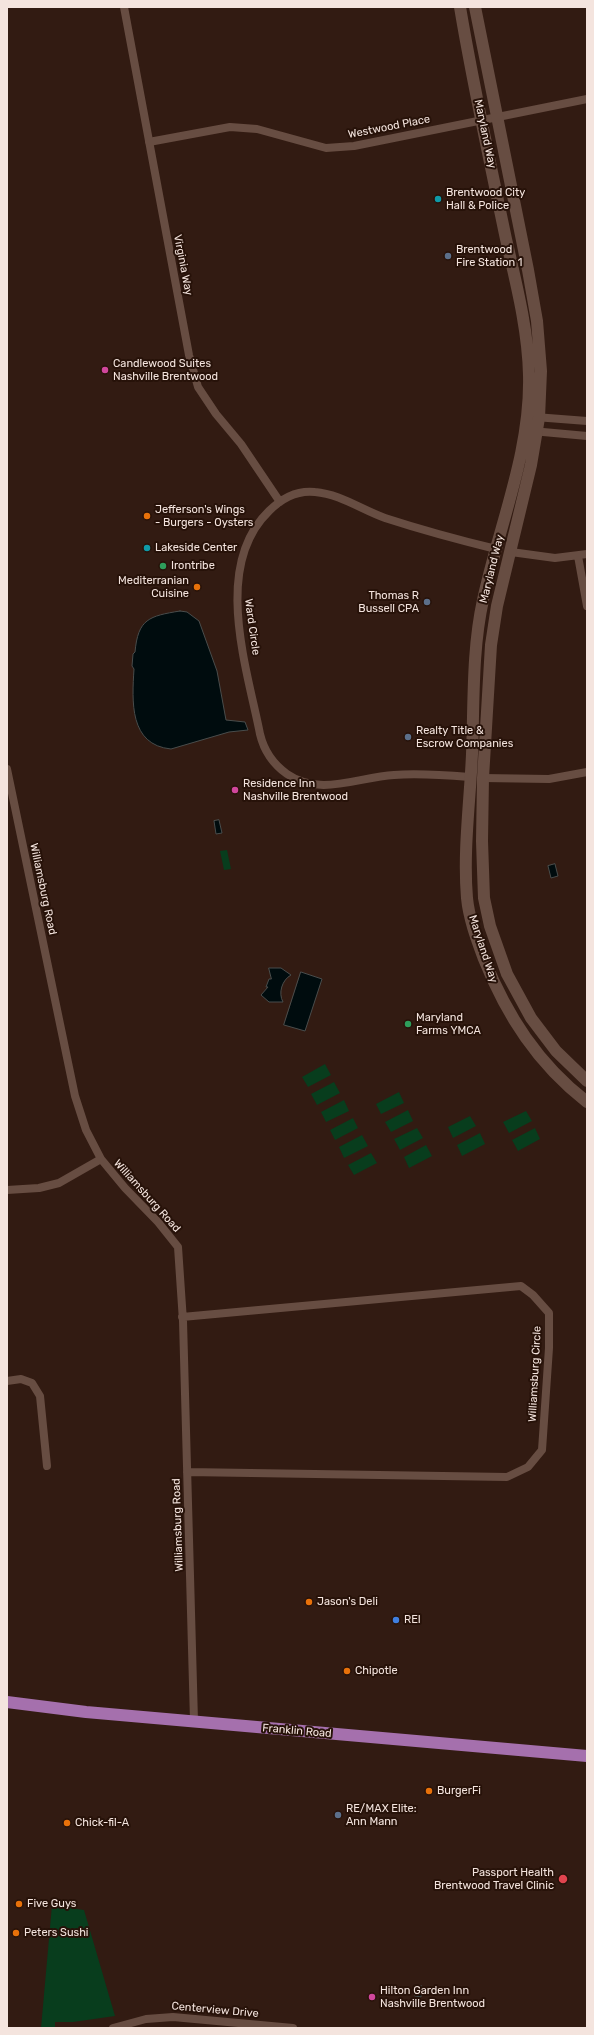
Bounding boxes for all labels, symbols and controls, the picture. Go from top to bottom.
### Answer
street label: Maryland Way [471,98,499,170]
street label: Westwood Place [347,113,431,141]
place label: Brentwood City Hall & Police [446,186,525,212]
marker: Brentwood City Hall & Police [433,194,443,204]
street label: Virginia Way [171,233,195,297]
place label: Brentwood Fire Station 1 [456,243,523,269]
marker: Brentwood Fire Station 1 [443,251,453,261]
place label: Candlewood Suites Nashville Brentwood [113,357,218,383]
marker: Candlewood Suites Nashville Brentwood [100,365,110,375]
place label: Jefferson's Wings - Burgers - Oysters [155,503,253,529]
marker: Jefferson's Wings - Burgers - Oysters [142,511,152,521]
street label: Maryland Way [477,533,507,605]
place label: Lakeside Center [155,541,237,555]
marker: Lakeside Center [142,543,152,553]
place label: Irontribe [171,559,215,573]
marker: Irontribe [158,561,168,571]
place label: Mediterranian Cuisine [118,574,189,600]
marker: Mediterranian Cuisine [192,582,202,592]
place label: Thomas R Bussell CPA [358,589,419,615]
marker: Thomas R Bussell CPA [422,597,432,607]
street label: Ward Circle [242,598,262,656]
place label: Realty Title & Escrow Companies [416,724,513,750]
marker: Realty Title & Escrow Companies [403,732,413,742]
place label: Residence Inn Nashville Brentwood [243,777,348,803]
marker: Residence Inn Nashville Brentwood [230,785,240,795]
street label: Williamsburg Road [27,842,59,936]
street label: Maryland Way [466,914,500,984]
place label: Maryland Farms YMCA [416,1011,481,1037]
marker: Maryland Farms YMCA [403,1019,413,1029]
street label: Williamsburg Road [111,1157,183,1235]
street label: Williamsburg Circle [526,1326,544,1422]
street label: Williamsburg Road [170,1478,186,1572]
place label: Jason's Deli [317,1595,378,1609]
marker: Jason's Deli [304,1597,314,1607]
place label: REI [404,1613,421,1627]
marker: REI [391,1615,401,1625]
place label: Chipotle [355,1664,398,1678]
marker: Chipotle [342,1666,352,1676]
street label: Franklin Road [262,1721,332,1741]
place label: BurgerFi [437,1784,481,1798]
marker: BurgerFi [424,1786,434,1796]
place label: RE/MAX Elite: Ann Mann [346,1802,417,1828]
marker: RE/MAX Elite: Ann Mann [333,1810,343,1820]
place label: Chick-fil-A [75,1816,129,1830]
marker: Chick-fil-A [62,1818,72,1828]
place label: Passport Health Brentwood Travel Clinic [434,1866,554,1892]
marker: Passport Health Brentwood Travel Clinic [557,1873,569,1885]
place label: Five Guys [27,1897,76,1911]
marker: Five Guys [14,1899,24,1909]
place label: Peters Sushi [24,1926,88,1940]
marker: Peters Sushi [11,1928,21,1938]
place label: Hilton Garden Inn Nashville Brentwood [380,1984,485,2010]
marker: Hilton Garden Inn Nashville Brentwood [367,1992,377,2002]
street label: Centerview Drive [171,2000,259,2020]

